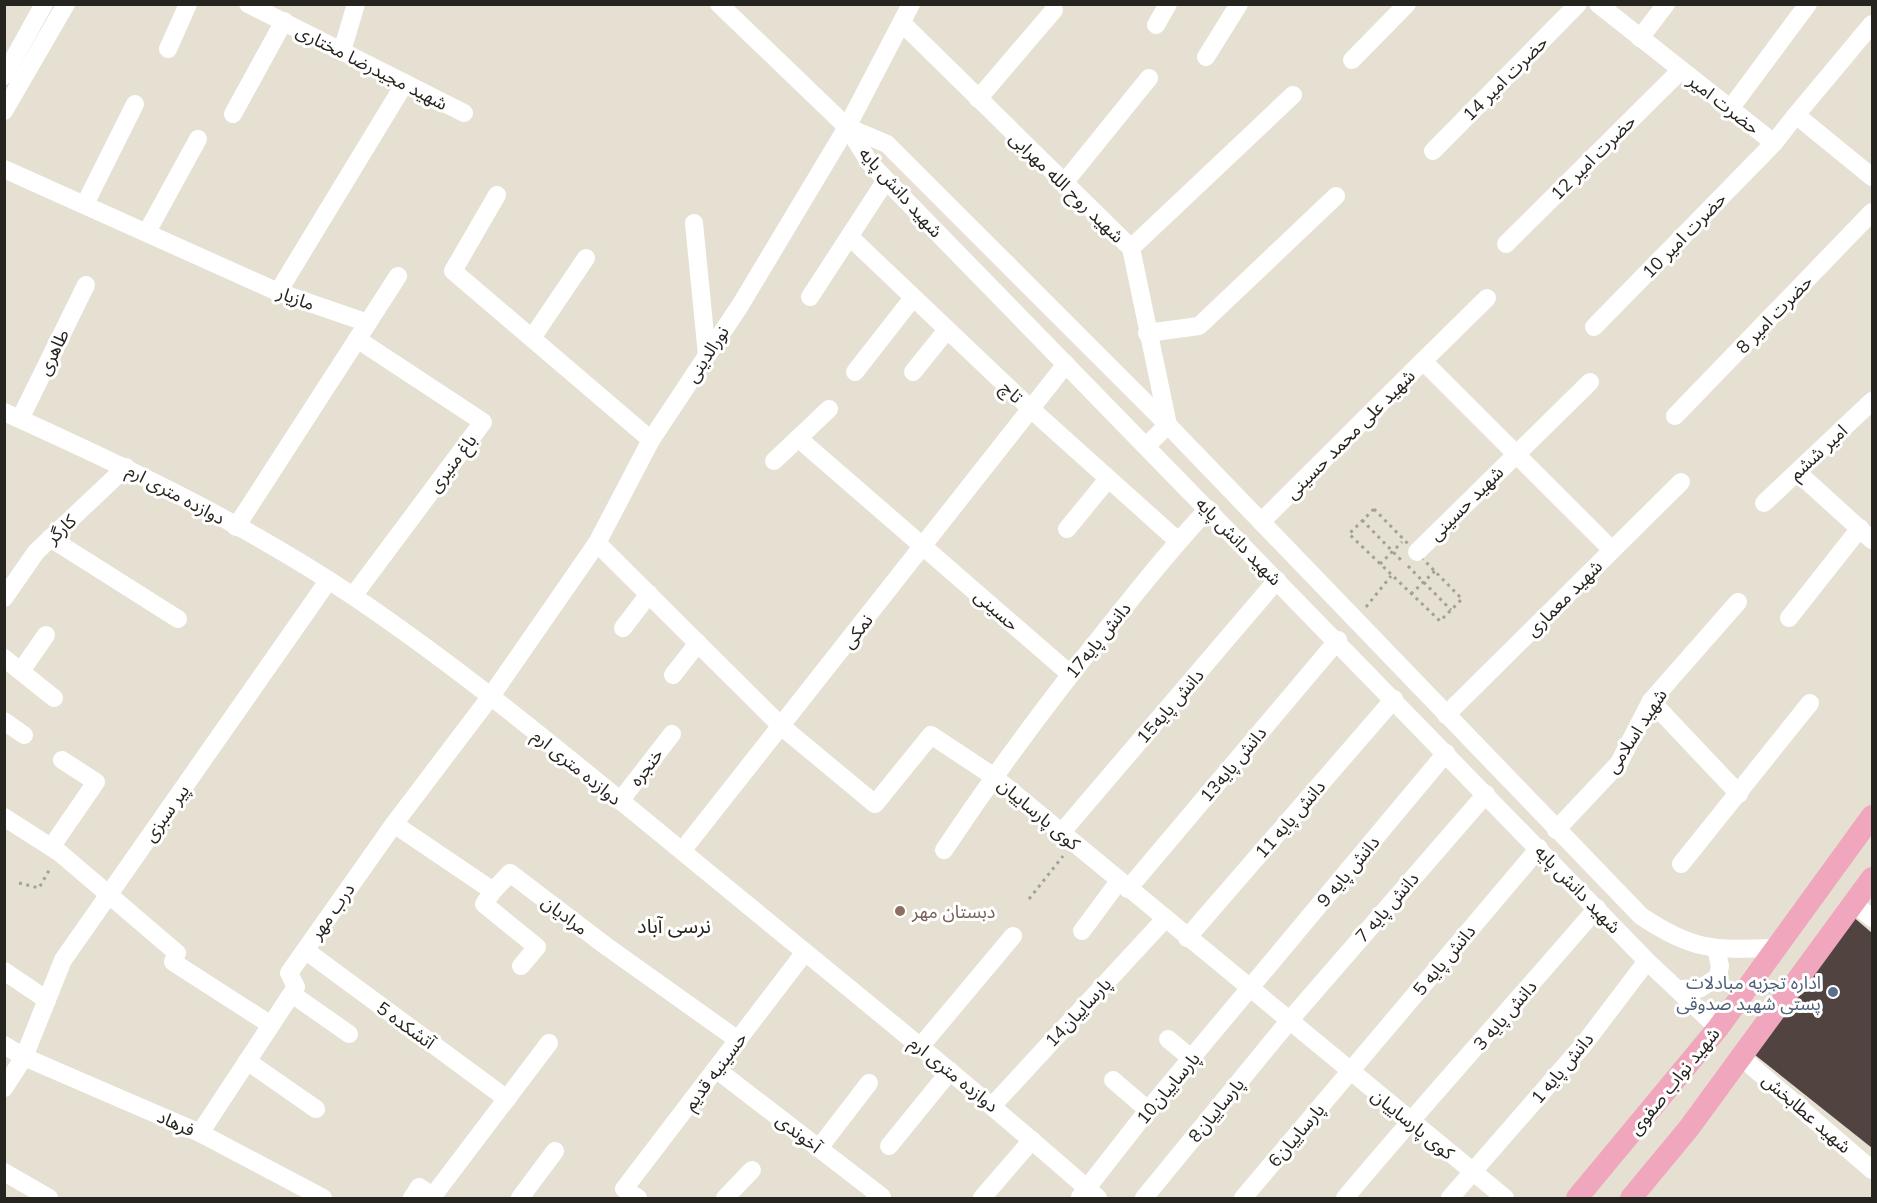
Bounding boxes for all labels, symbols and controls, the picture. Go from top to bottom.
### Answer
street label: شهید مجیدرضا مختاری [292,19,452,115]
street label: حضرت امیر 14 [1458,31,1552,125]
street label: حضرت امیر [1683,68,1765,139]
street label: حضرت امیر 12 [1546,110,1640,204]
street label: شهید روح الله مهرابی [1003,126,1129,249]
street label: شهید دانش پایه [854,142,948,242]
street label: حضرت امیر 10 [1637,187,1731,283]
street label: حضرت امیر 8 [1731,270,1817,358]
street label: مازیار [273,280,318,315]
street label: نورالدینی [680,321,734,387]
street label: طاهری [32,325,74,379]
street label: شهید علی محمد حسینی [1280,364,1420,504]
street label: تاچ [995,376,1028,410]
street label: امیر ششم [1784,419,1853,486]
street label: باغ منیری [423,429,484,499]
street label: دوازده متری ارم [121,458,229,532]
street label: شهید حسینی [1424,461,1508,545]
street label: شهید دانش پایه [1191,492,1287,590]
street label: کارگر [40,509,81,549]
street label: شهید معماری [1521,555,1607,641]
street label: حسینی [970,584,1024,636]
street label: دانش پایه17 [1060,597,1136,683]
street label: نمکی [836,609,878,653]
street label: دانش پایه15 [1131,664,1209,748]
street label: شهید اسلامی [1600,684,1672,778]
street label: دانش پایه13 [1195,722,1271,807]
street label: دوازده متری ارم [526,724,626,812]
street label: خنجره [624,743,668,791]
street label: کوی پارساییان [993,773,1085,855]
street label: دانش پایه 11 [1250,775,1330,863]
street label: پیر سبزی [138,780,194,846]
street label: دانش پایه 9 [1312,831,1384,911]
street label: شهید دانش پایه [1530,840,1626,938]
street label: دانش پایه 7 [1350,867,1424,947]
street label: درب مهر [304,878,360,944]
street label: مرادیان [537,890,593,940]
place label: دبستان مهر [911,900,995,923]
marker: دبستان مهر [893,904,907,918]
district label: نرسی آباد [637,913,711,938]
street label: دانش پایه 5 [1408,920,1480,1000]
place label: اداره تجزیه مبادلات پستی شهید صدوقی [1676,971,1821,1015]
street label: پارساییان14 [1040,972,1116,1052]
street label: دانش پایه 3 [1468,975,1542,1055]
marker: اداره تجزیه مبادلات پستی شهید صدوقی [1826,985,1840,999]
street label: آتشکده 5 [372,996,440,1054]
street label: شهید نواب صفوی [1624,1023,1724,1139]
street label: حسینیه قدیم [678,1027,753,1116]
street label: دانش پایه 1 [1526,1028,1598,1108]
street label: دوازده متری ارم [903,1031,1003,1119]
street label: پارساییان10 [1131,1047,1205,1129]
street label: شهید عطابخش [1758,1068,1856,1158]
street label: پارساییان8 [1183,1073,1249,1147]
street label: کوی پارساییان [1367,1084,1460,1165]
street label: پارساییان6 [1263,1098,1330,1172]
street label: فرهاد [154,1105,198,1141]
street label: آخوندی [772,1108,827,1158]

